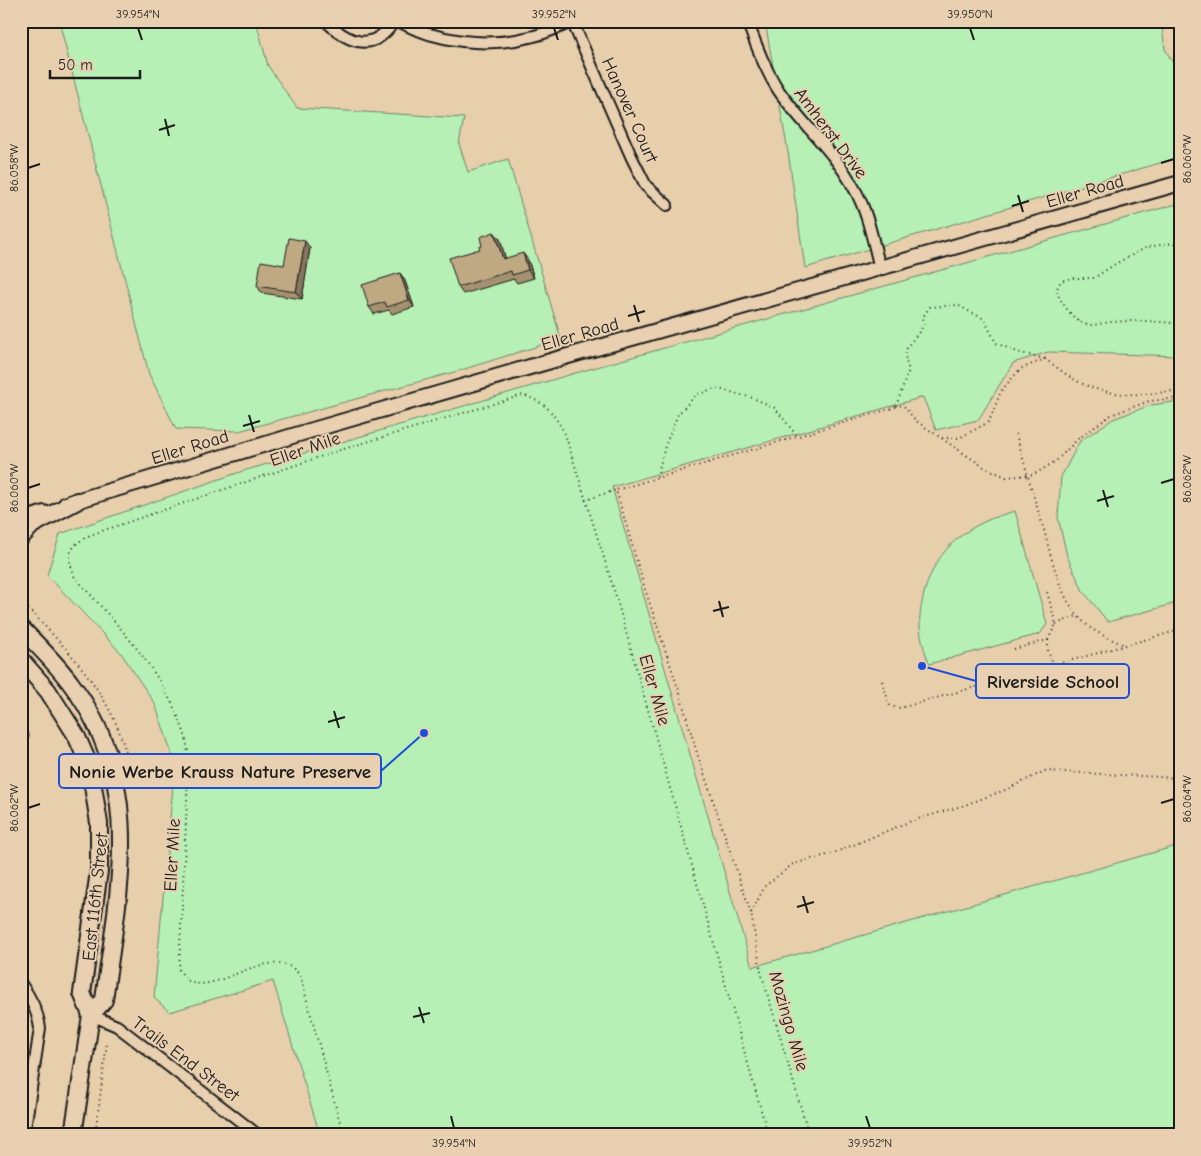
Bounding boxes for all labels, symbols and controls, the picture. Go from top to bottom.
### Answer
text: 39.954°N [116,7,160,21]
text: 39.952°N [532,7,576,21]
text: 39.950°N [947,7,993,21]
scale bar [50,48,140,80]
street label: Hanover Court [597,54,662,167]
text: 50 m [58,56,93,74]
street label: Amherst Drive [790,84,872,183]
text: 86.060°W [1180,134,1194,184]
text: 86.058°W [7,143,21,192]
street label: Eller Road [1044,170,1126,213]
street label: Eller Road [539,313,621,356]
street label: Eller Road [149,426,231,469]
street label: Eller Mile [267,428,343,471]
text: 86.062°W [1180,454,1194,503]
text: 86.060°W [7,463,21,513]
street label: Eller Mile [634,652,675,728]
callout: Riverside School [976,664,1129,698]
text: Riverside School [987,671,1119,693]
callout: Nonie Werbe Krauss Nature Preserve [59,754,381,788]
text: Nonie Werbe Krauss Nature Preserve [69,761,371,783]
text: 86.064°W [1180,775,1194,823]
text: 86.062°W [7,783,21,832]
street label: Eller Mile [160,818,185,892]
street label: East 116th Street [78,831,113,962]
street label: Mozingo Mile [764,969,813,1074]
street label: Trails End Street [128,1012,244,1107]
text: 39.954°N [432,1136,476,1150]
text: 39.952°N [848,1136,892,1150]

